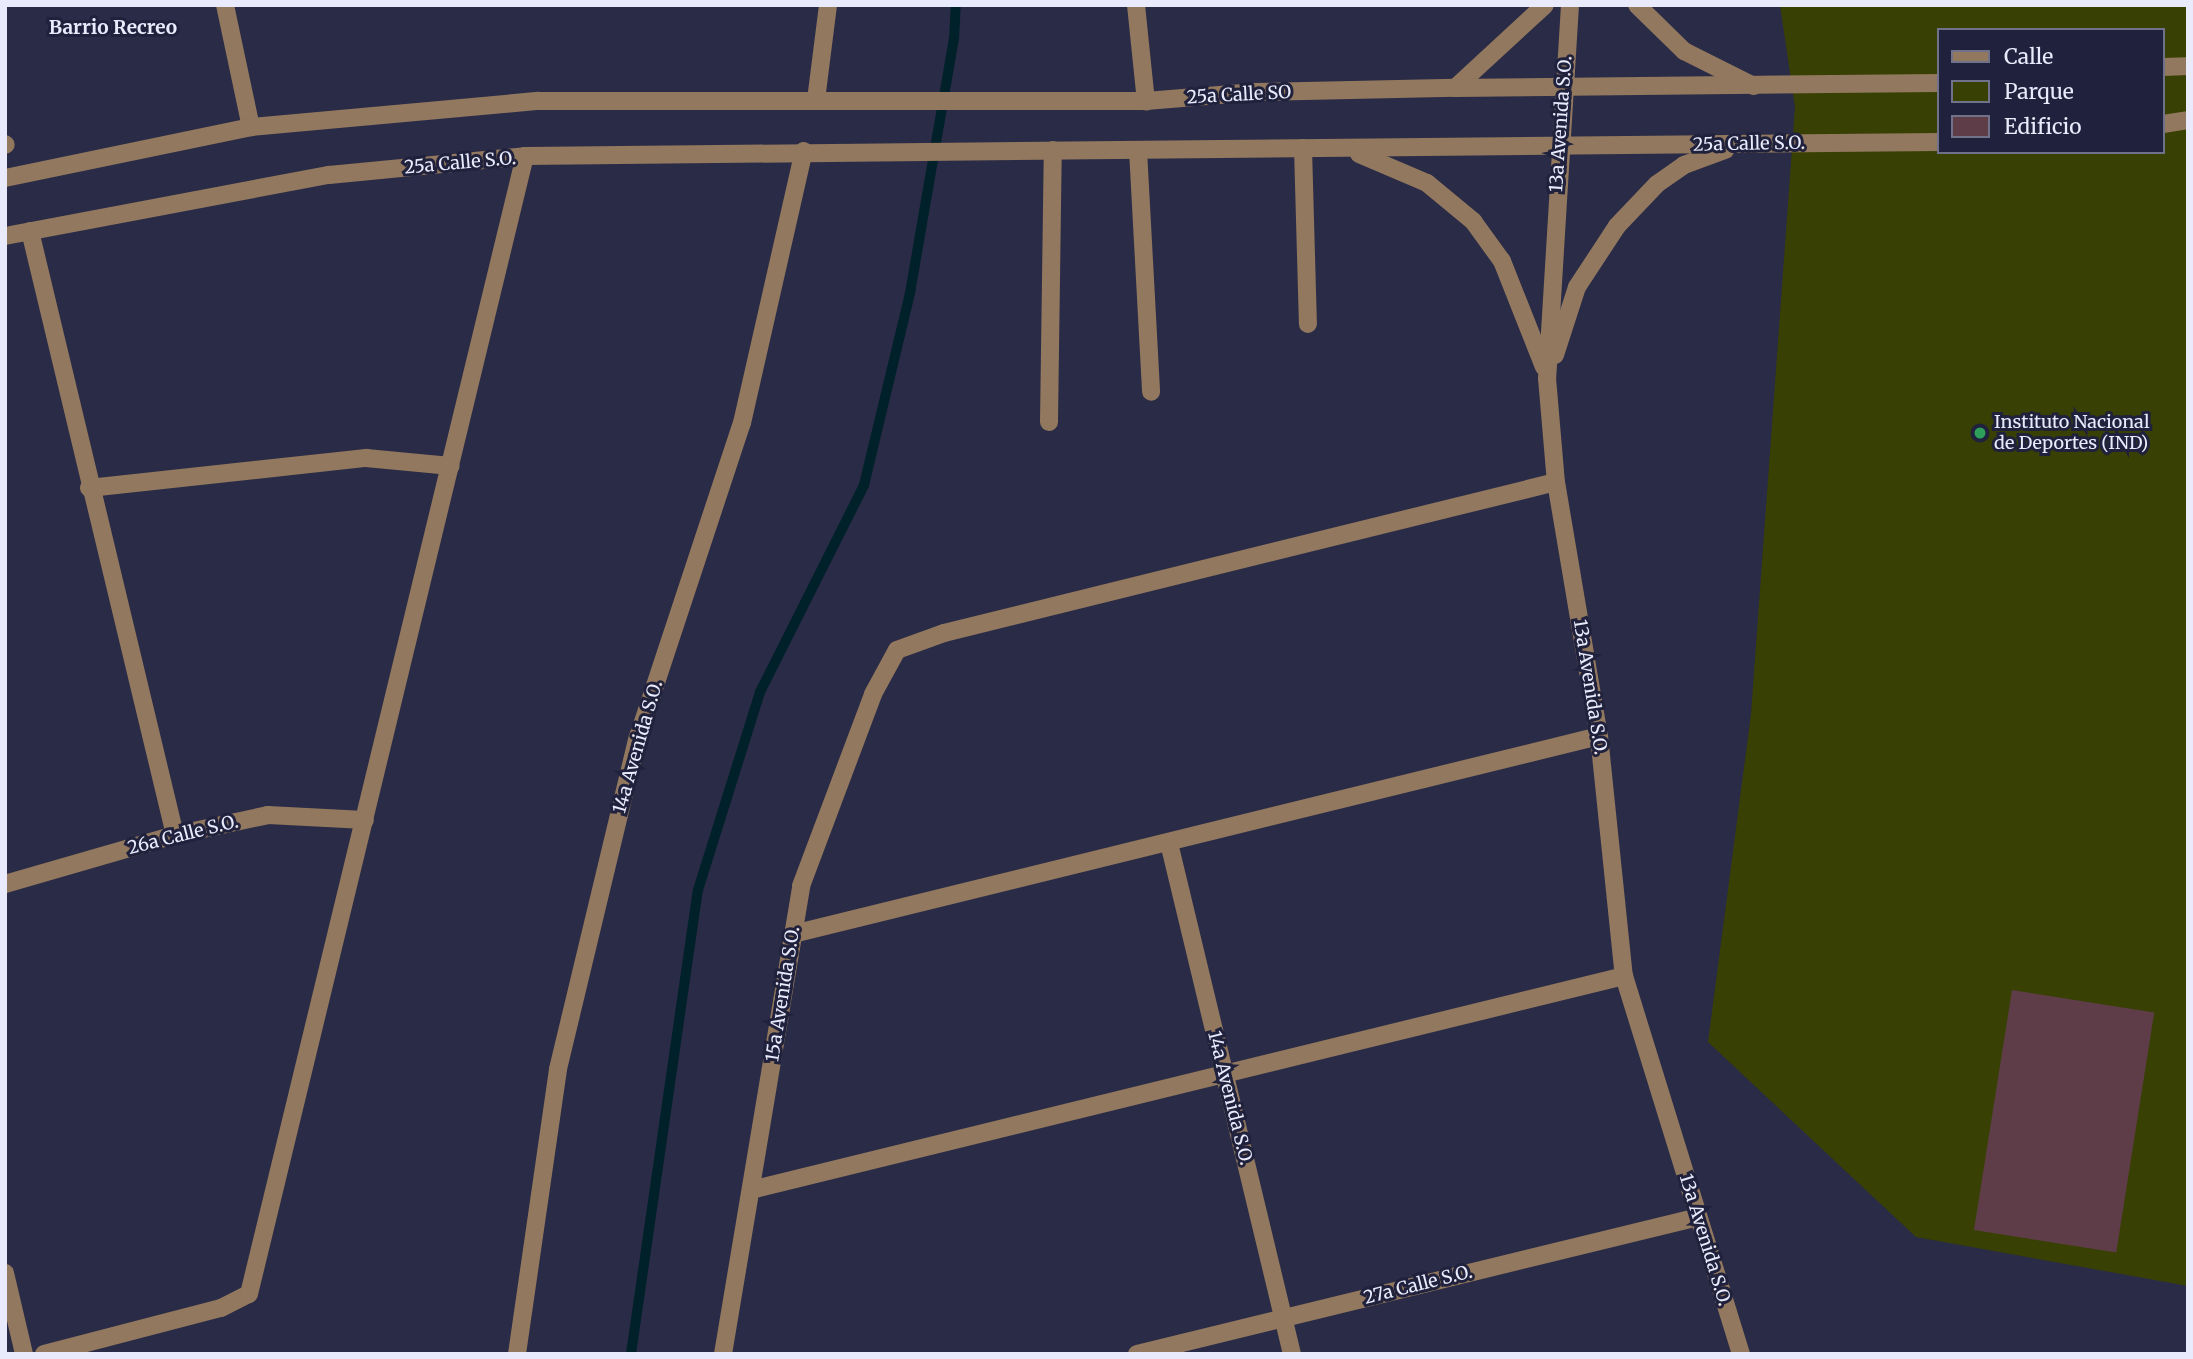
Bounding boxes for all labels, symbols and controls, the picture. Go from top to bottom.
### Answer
district label: Barrio Recreo [49,17,177,39]
legend [1938,28,2165,154]
text: Calle [2004,43,2053,70]
street label: 13a Avenida S.O. [1545,55,1577,193]
text: Parque [2004,78,2074,105]
street label: 25a Calle SO [1186,81,1292,109]
text: Edificio [2004,113,2081,140]
street label: 25a Calle S.O. [1693,132,1805,156]
street label: 25a Calle S.O. [403,147,517,179]
place label: Instituto Nacional de Deportes (IND) [1994,412,2149,454]
marker: Instituto Nacional de Deportes (IND) [1972,425,1988,441]
street label: 13a Avenida S.O. [1569,618,1611,756]
street label: 14a Avenida S.O. [609,678,667,816]
street label: 26a Calle S.O. [126,811,240,859]
street label: 15a Avenida S.O. [762,925,804,1063]
street label: 14a Avenida S.O. [1203,1029,1257,1167]
street label: 13a Avenida S.O. [1675,1171,1735,1309]
street label: 27a Calle S.O. [1361,1261,1475,1309]

